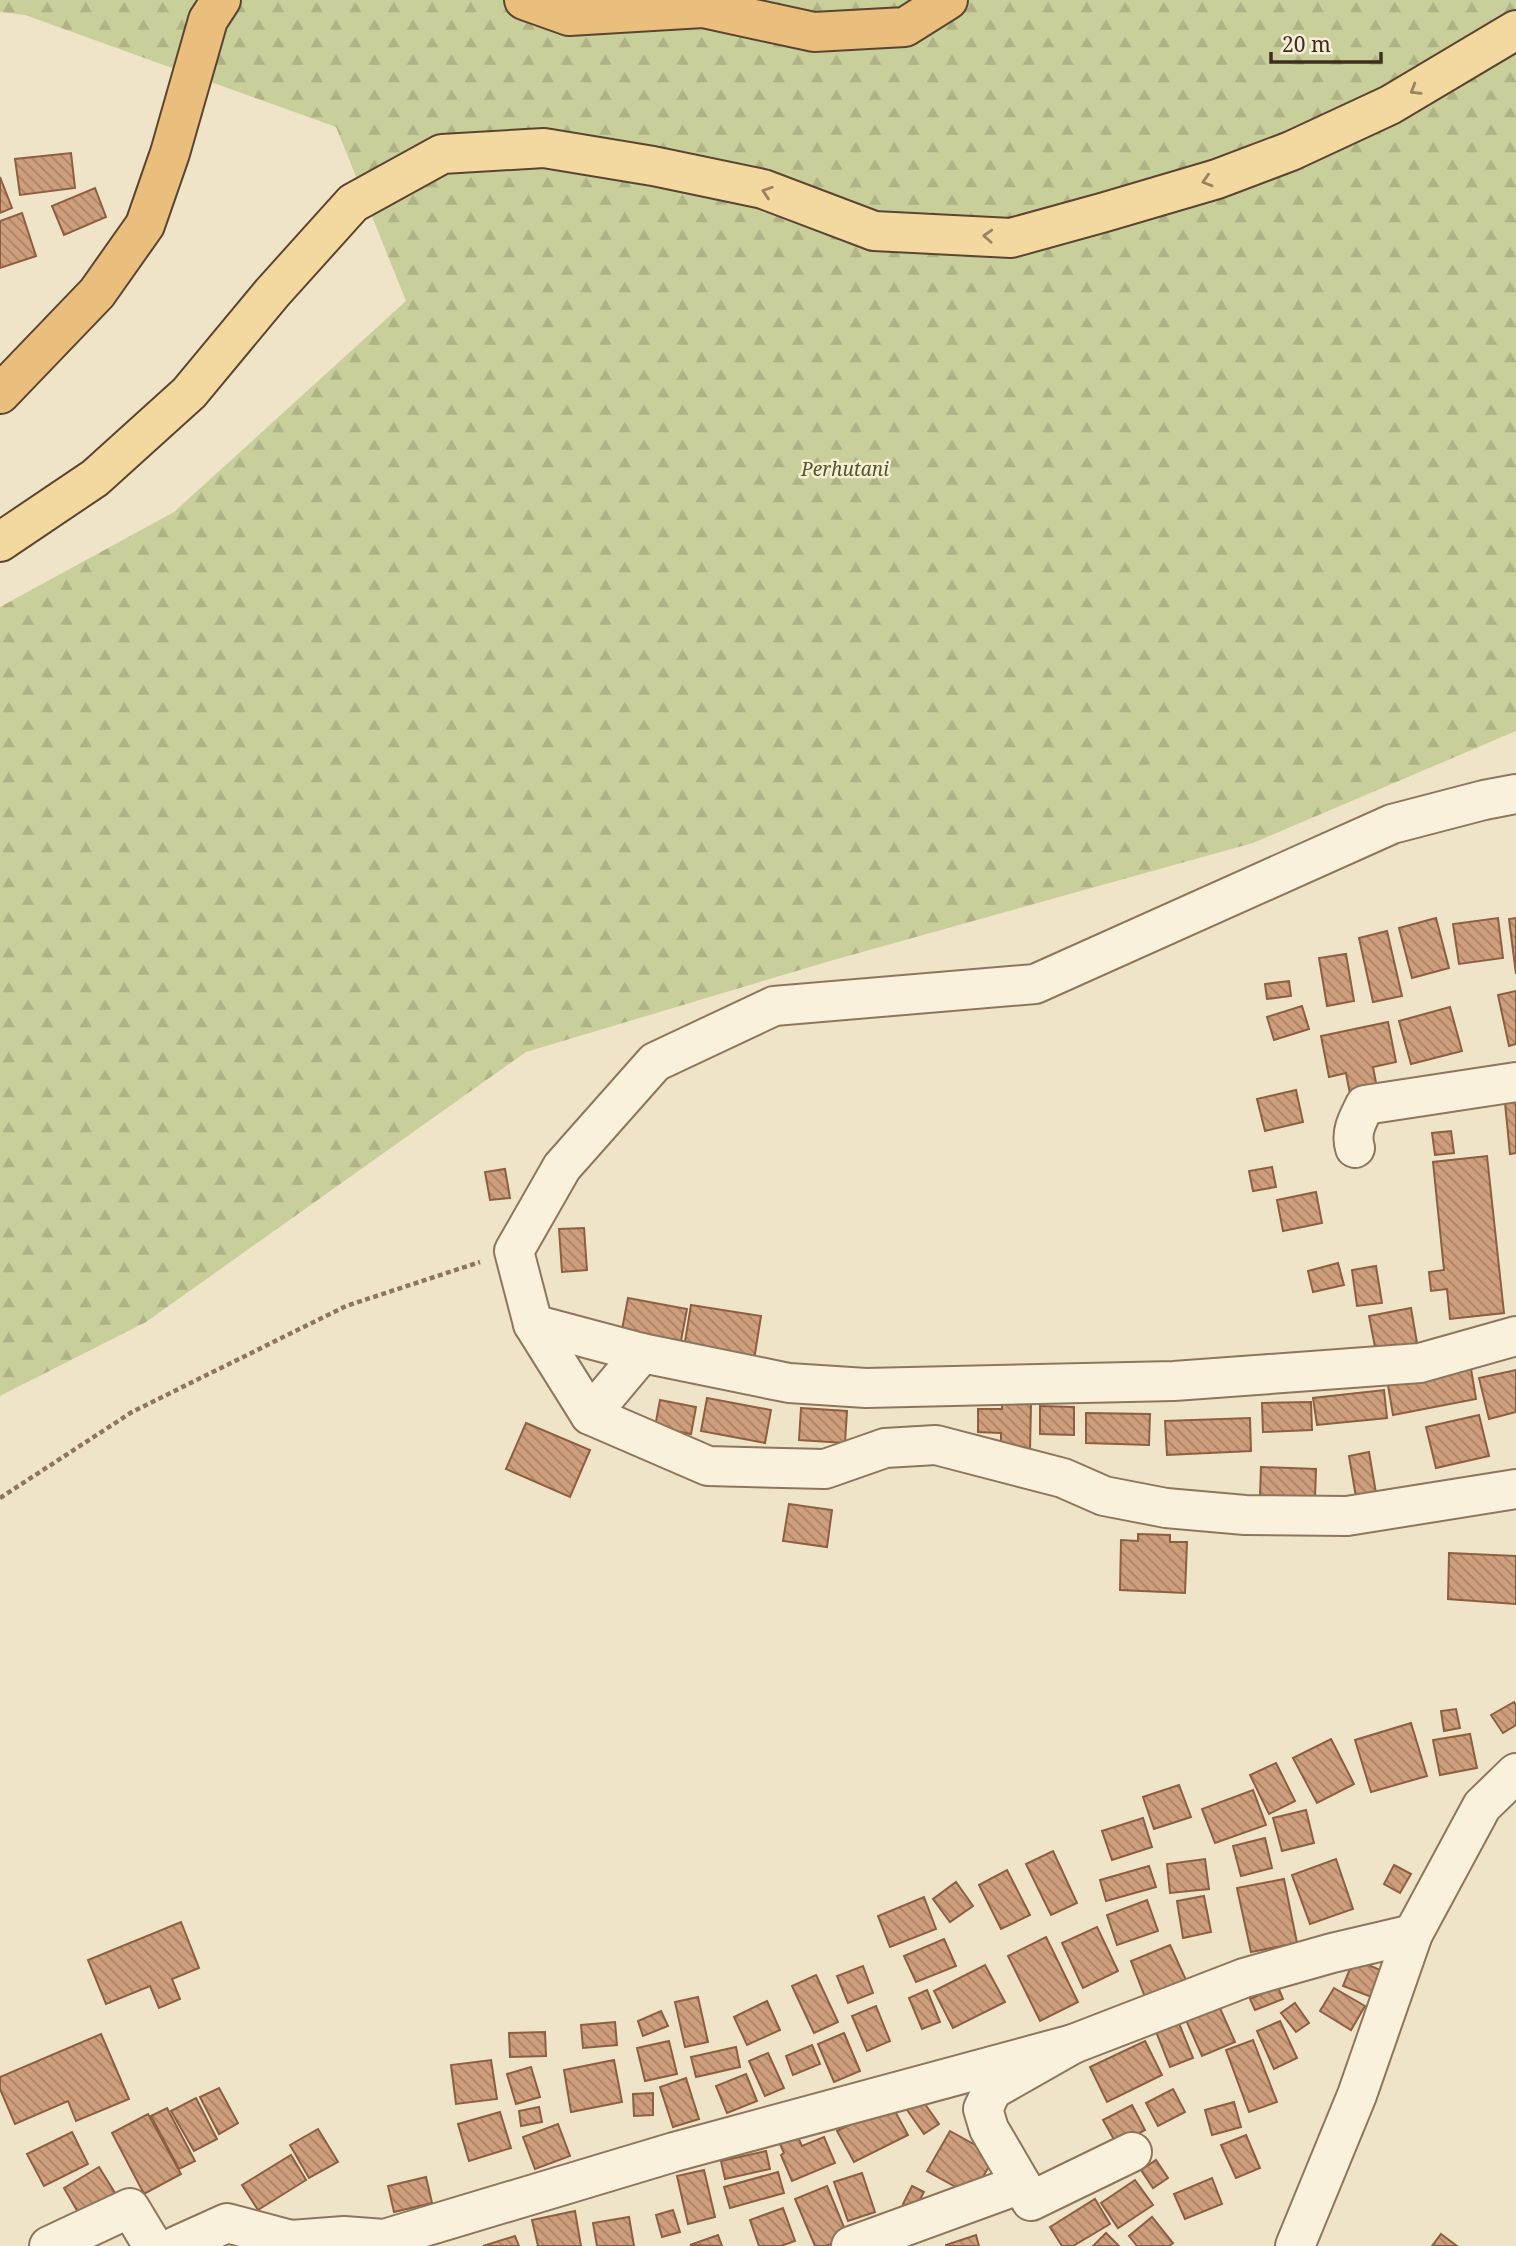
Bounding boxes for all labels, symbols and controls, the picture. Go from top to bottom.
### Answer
scale bar [1271,21,1381,65]
text: 20 m [1282,30,1331,58]
one-way arrow [1410,82,1423,95]
one-way arrow [1202,173,1214,188]
one-way arrow [762,185,774,200]
one-way arrow [982,229,993,244]
park label: Perhutani [800,456,889,482]

